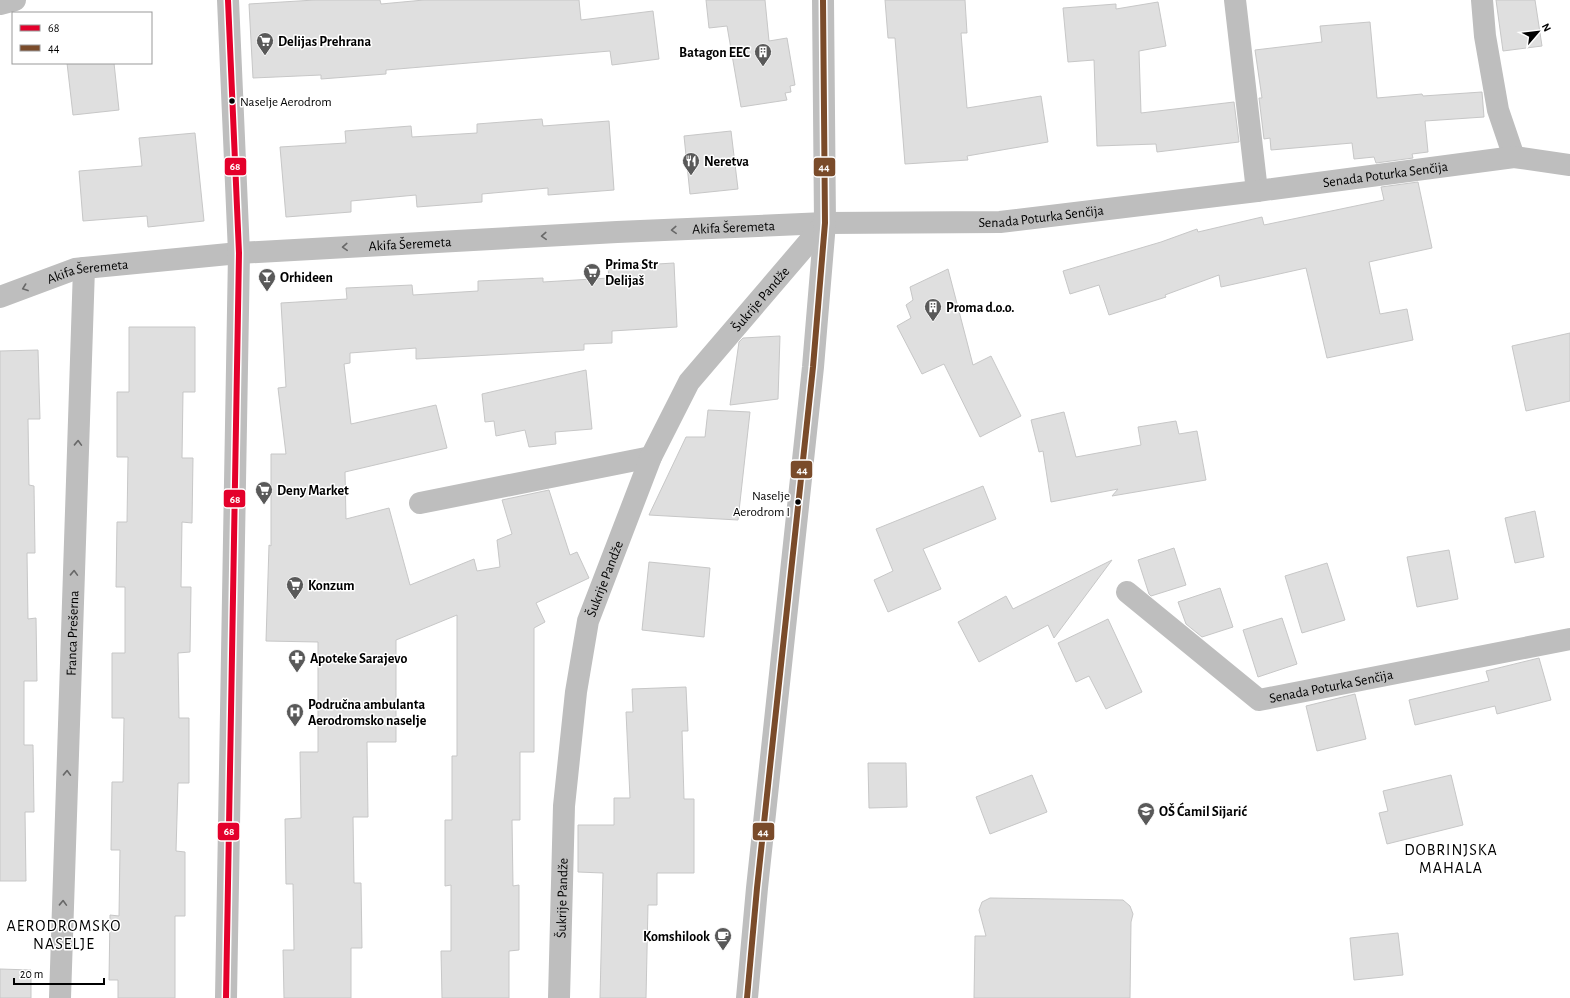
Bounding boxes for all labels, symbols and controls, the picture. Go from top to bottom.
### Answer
legend [12,12,152,64]
north arrow [1518,12,1558,52]
text: 68 [48,22,60,34]
text: N [1540,22,1553,34]
supermarket icon: Delijas Prehrana [255,31,275,56]
place label: Delijas Prehrana [278,35,371,49]
text: 44 [48,42,60,54]
building icon: Batagon EEC [753,42,773,67]
place label: Batagon EEC [679,46,751,60]
marker: Naselje Aerodrom [227,96,237,106]
place label: Naselje Aerodrom [240,96,332,109]
restaurant icon: Neretva [681,151,701,176]
place label: Neretva [704,155,749,169]
line badge: 68 [224,157,247,176]
line badge: 44 [813,157,836,177]
street label: Senada Poturka Senčija [1322,160,1449,190]
text: 68 [230,161,240,172]
text: 44 [818,162,830,173]
street label: Senada Poturka Senčija [978,203,1105,230]
street label: Akifa Šeremeta [692,219,776,237]
one-way arrow [671,226,677,234]
one-way arrow [541,232,547,241]
street label: Akifa Šeremeta [368,235,452,254]
one-way arrow [342,243,348,252]
street label: Akifa Šeremeta [45,258,130,287]
place label: Prima Str Delijaš [605,258,658,288]
supermarket icon: Prima Str Delijaš [582,262,602,287]
street label: Šukrije Pandže [728,264,792,334]
bar icon: Orhideen [257,267,277,292]
place label: Orhideen [280,271,333,285]
one-way arrow [22,283,29,291]
building icon: Proma d.o.o. [923,297,943,322]
place label: Proma d.o.o. [946,301,1014,315]
one-way arrow [74,440,82,446]
line badge: 44 [790,460,813,479]
text: 44 [796,465,808,476]
supermarket icon: Deny Market [254,480,274,505]
place label: Deny Market [277,484,349,498]
line badge: 68 [223,489,246,508]
place label: Naselje Aerodrom I [733,490,790,519]
text: 68 [230,494,240,505]
marker: Naselje Aerodrom I [793,497,803,507]
street label: Šukrije Pandže [582,539,626,619]
one-way arrow [69,570,78,576]
supermarket icon: Konzum [285,575,305,600]
place label: Konzum [308,579,355,593]
street label: Franca Prešerna [65,590,81,676]
pharmacy icon: Apoteke Sarajevo [287,648,307,673]
place label: Apoteke Sarajevo [310,652,407,666]
street label: Senada Poturka Senčija [1268,668,1395,706]
place label: Područna ambulanta Aerodromsko naselje [308,698,427,728]
hospital icon: Područna ambulanta Aerodromsko naselje [285,702,305,727]
one-way arrow [63,770,71,776]
school or university icon: OŠ Ćamil Sijarić [1136,801,1156,826]
place label: OŠ Ćamil Sijarić [1159,802,1248,819]
line badge: 68 [217,822,240,841]
line badge: 44 [752,822,775,841]
text: 68 [224,826,234,837]
text: 44 [757,827,769,838]
district label: DOBRINJSKA MAHALA [1404,842,1498,876]
street label: Šukrije Pandže [553,858,571,938]
one-way arrow [59,900,67,906]
district label: AERODROMSKO NASELJE [7,918,121,952]
cafe icon: Komshilook [713,926,733,951]
place label: Komshilook [643,930,710,944]
scale bar [14,960,104,986]
text: 20 m [20,968,43,980]

